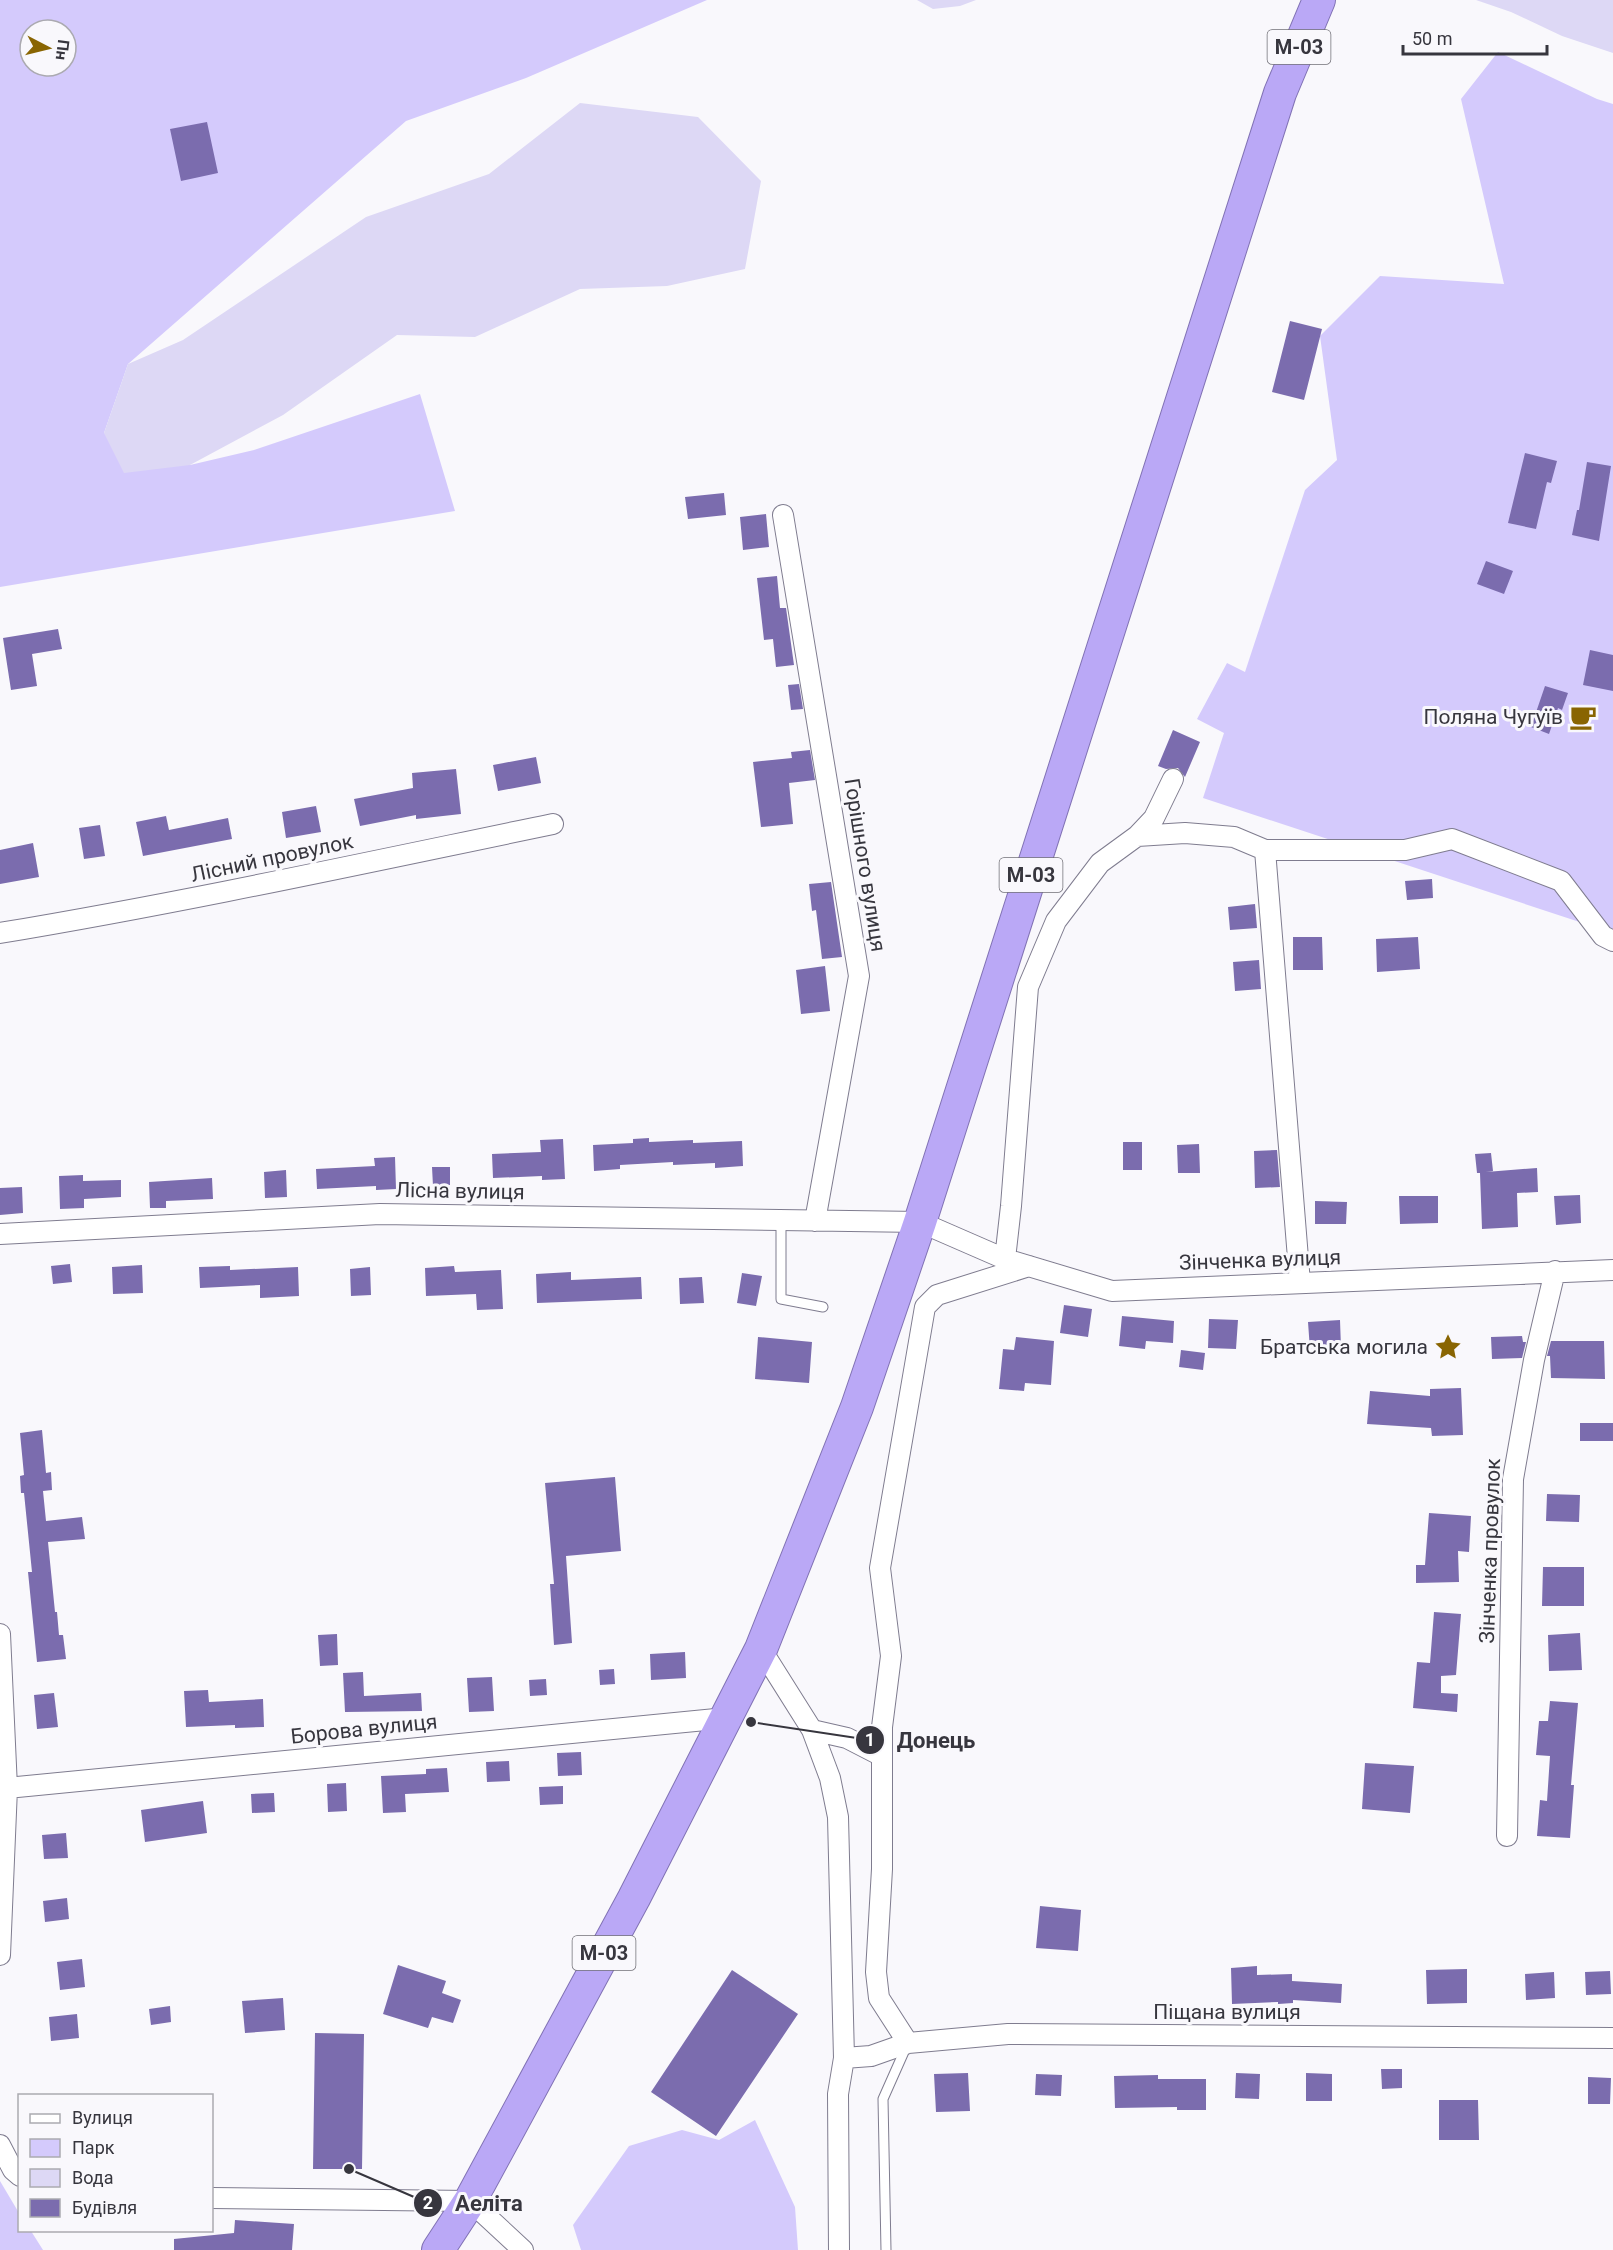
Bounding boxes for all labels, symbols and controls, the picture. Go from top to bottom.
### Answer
north arrow [18,18,78,78]
scale bar [1403,18,1547,56]
text: 50 m [1412,28,1452,49]
road number: М-03 [1268,30,1330,64]
text: Пн [52,38,73,61]
cafe icon: Поляна Чугуїв [1568,702,1598,732]
place label: Поляна Чугуїв [1424,705,1563,729]
street label: Горішного вулиця [839,777,891,953]
street label: Лісний провулок [189,829,356,887]
road number: М-03 [1000,858,1062,892]
street label: Лісна вулиця [395,1178,525,1204]
street label: Зінченка вулиця [1179,1245,1341,1275]
place icon: Братська могила [1433,1332,1463,1362]
place label: Братська могила [1260,1335,1428,1359]
street label: Зінченка провулок [1475,1457,1505,1644]
street label: Борова вулиця [289,1709,439,1749]
callout: Донець [855,1720,988,1760]
text: Донець [897,1728,975,1753]
text: 1 [865,1729,875,1750]
road number: М-03 [572,1936,636,1970]
street label: Піщана вулиця [1153,2000,1301,2024]
legend [18,2094,213,2232]
text: Вулиця [72,2107,133,2128]
text: Парк [72,2137,115,2158]
text: Вода [72,2167,114,2188]
callout: Аеліта [413,2183,535,2223]
text: Аеліта [455,2191,523,2216]
text: 2 [423,2192,433,2213]
text: Будівля [72,2197,137,2218]

